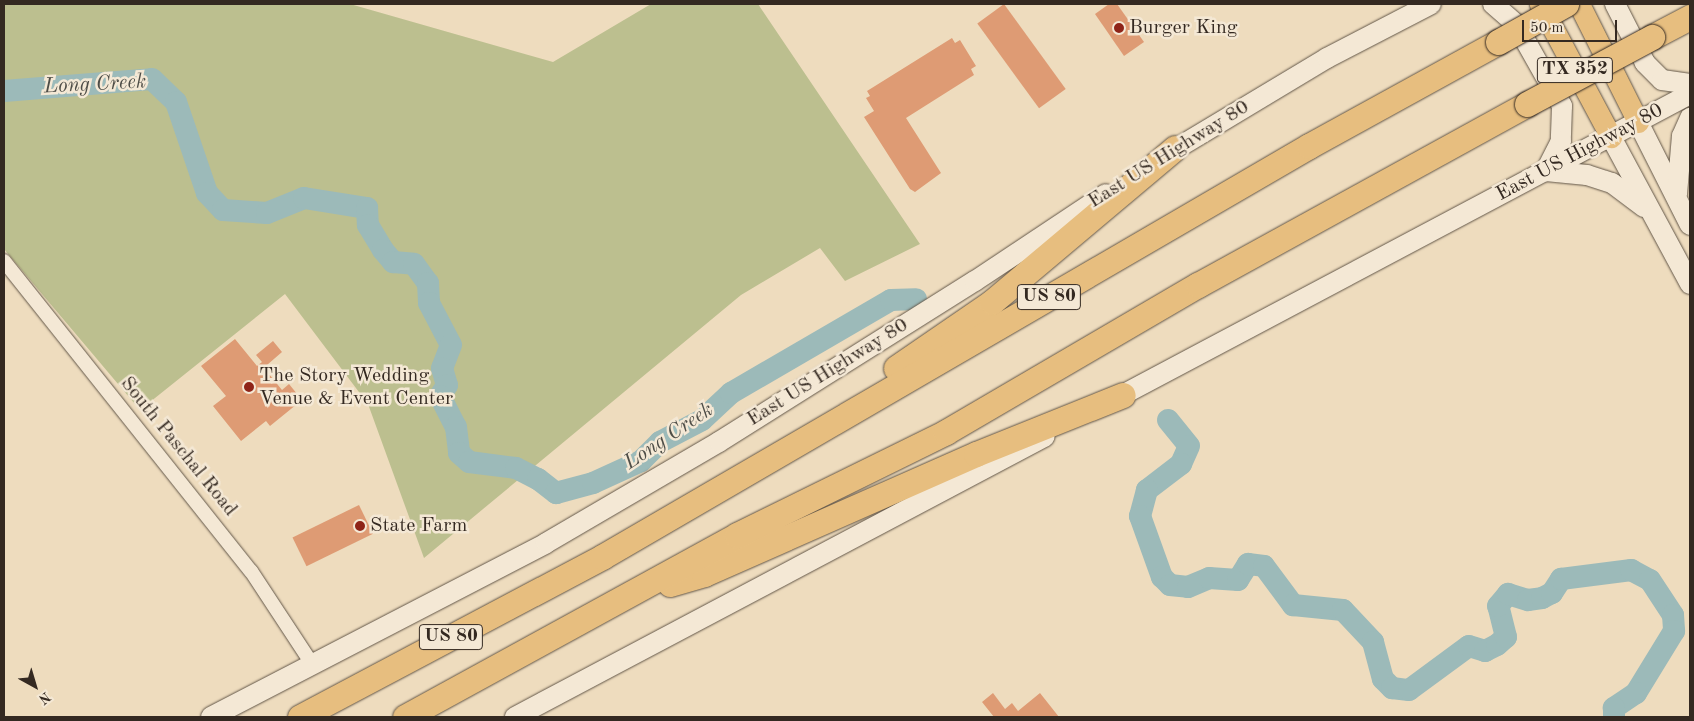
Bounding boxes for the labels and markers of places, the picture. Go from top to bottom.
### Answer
place label: Burger King [1129,16,1238,40]
marker: Burger King [1113,22,1125,34]
place label: The Story Wedding Venue & Event Center [259,364,453,411]
marker: The Story Wedding Venue & Event Center [243,381,255,393]
place label: State Farm [370,514,467,538]
marker: State Farm [354,520,366,532]

